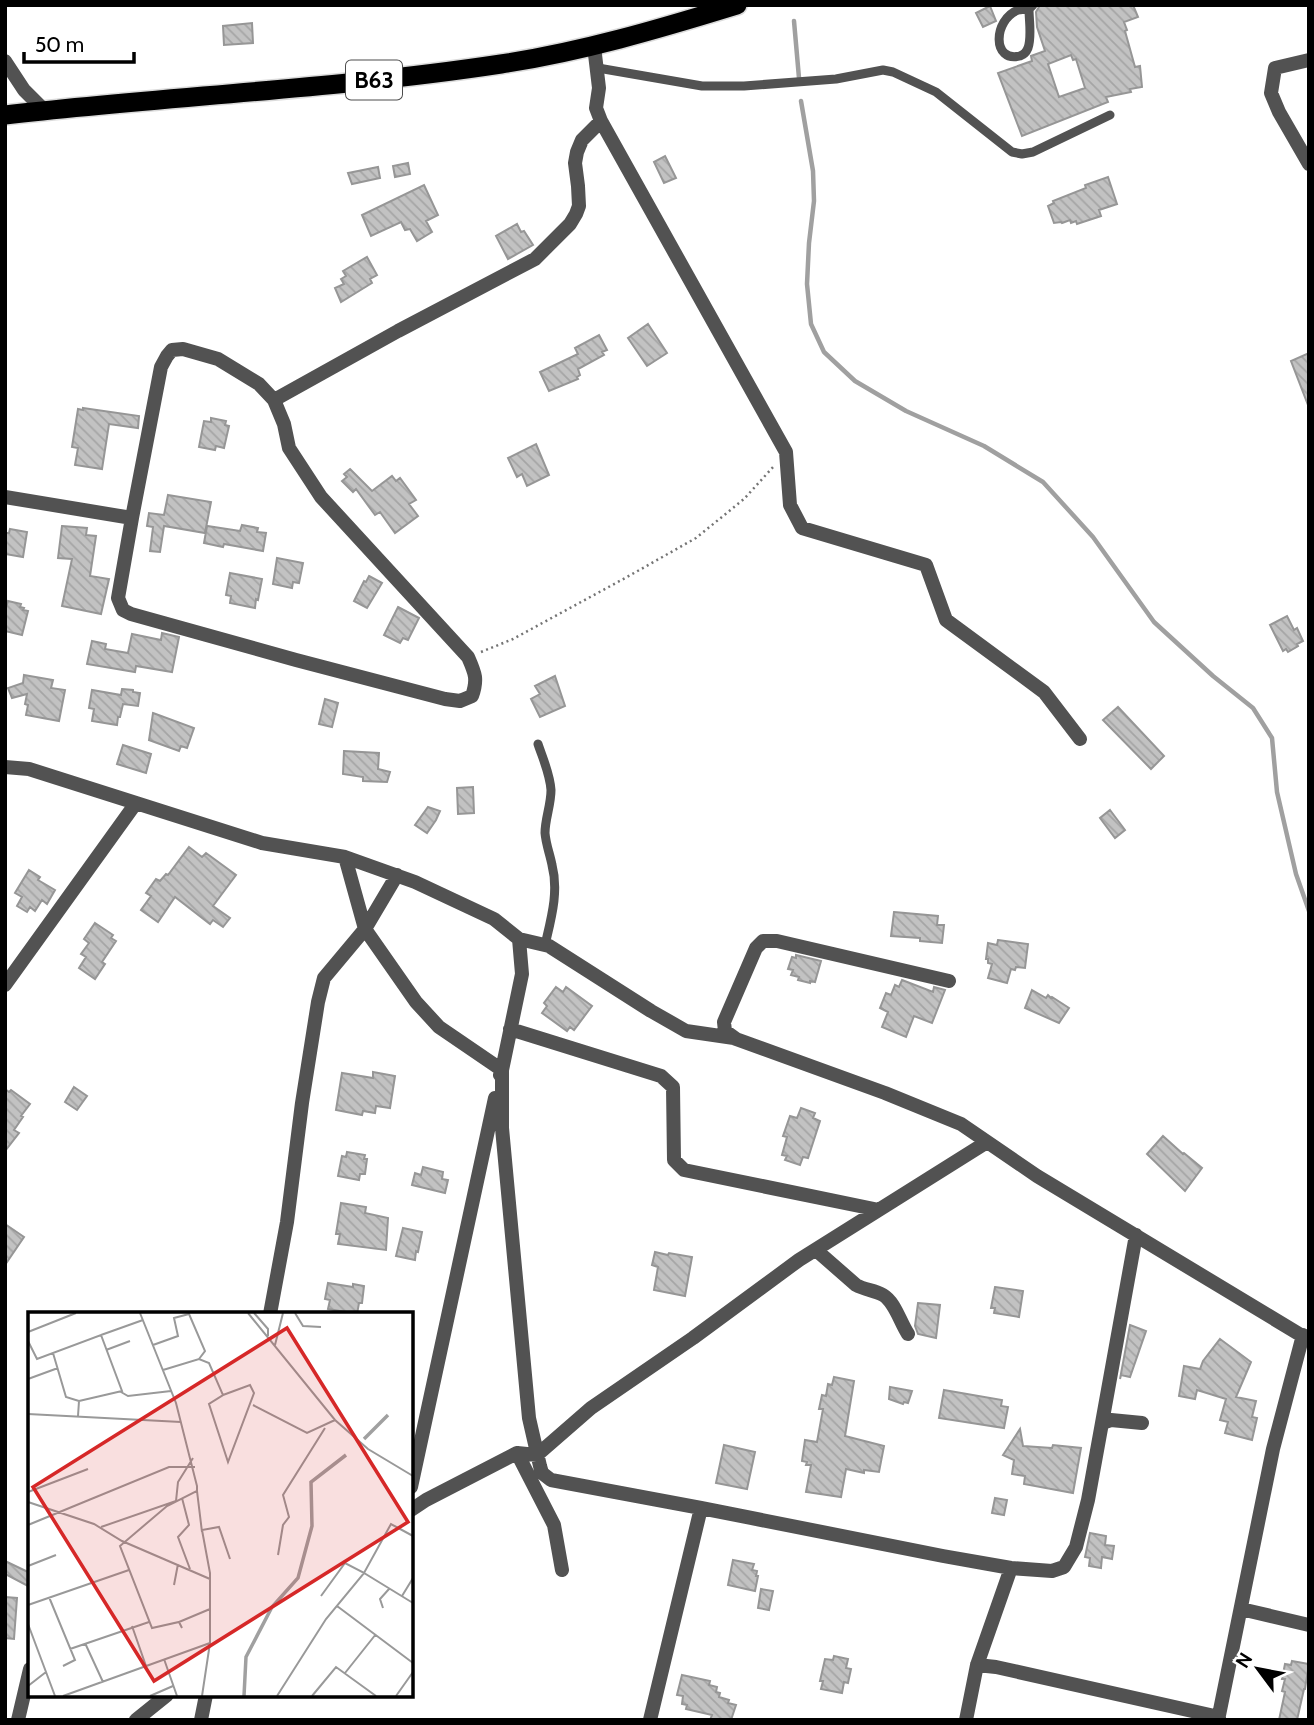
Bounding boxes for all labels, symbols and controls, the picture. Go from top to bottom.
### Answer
scale bar [24,21,135,65]
text: 50 m [35,32,84,57]
road number: B63 [346,60,402,100]
inset map [28,1312,413,1697]
north arrow [1223,1634,1293,1704]
text: N [1231,1648,1257,1672]

